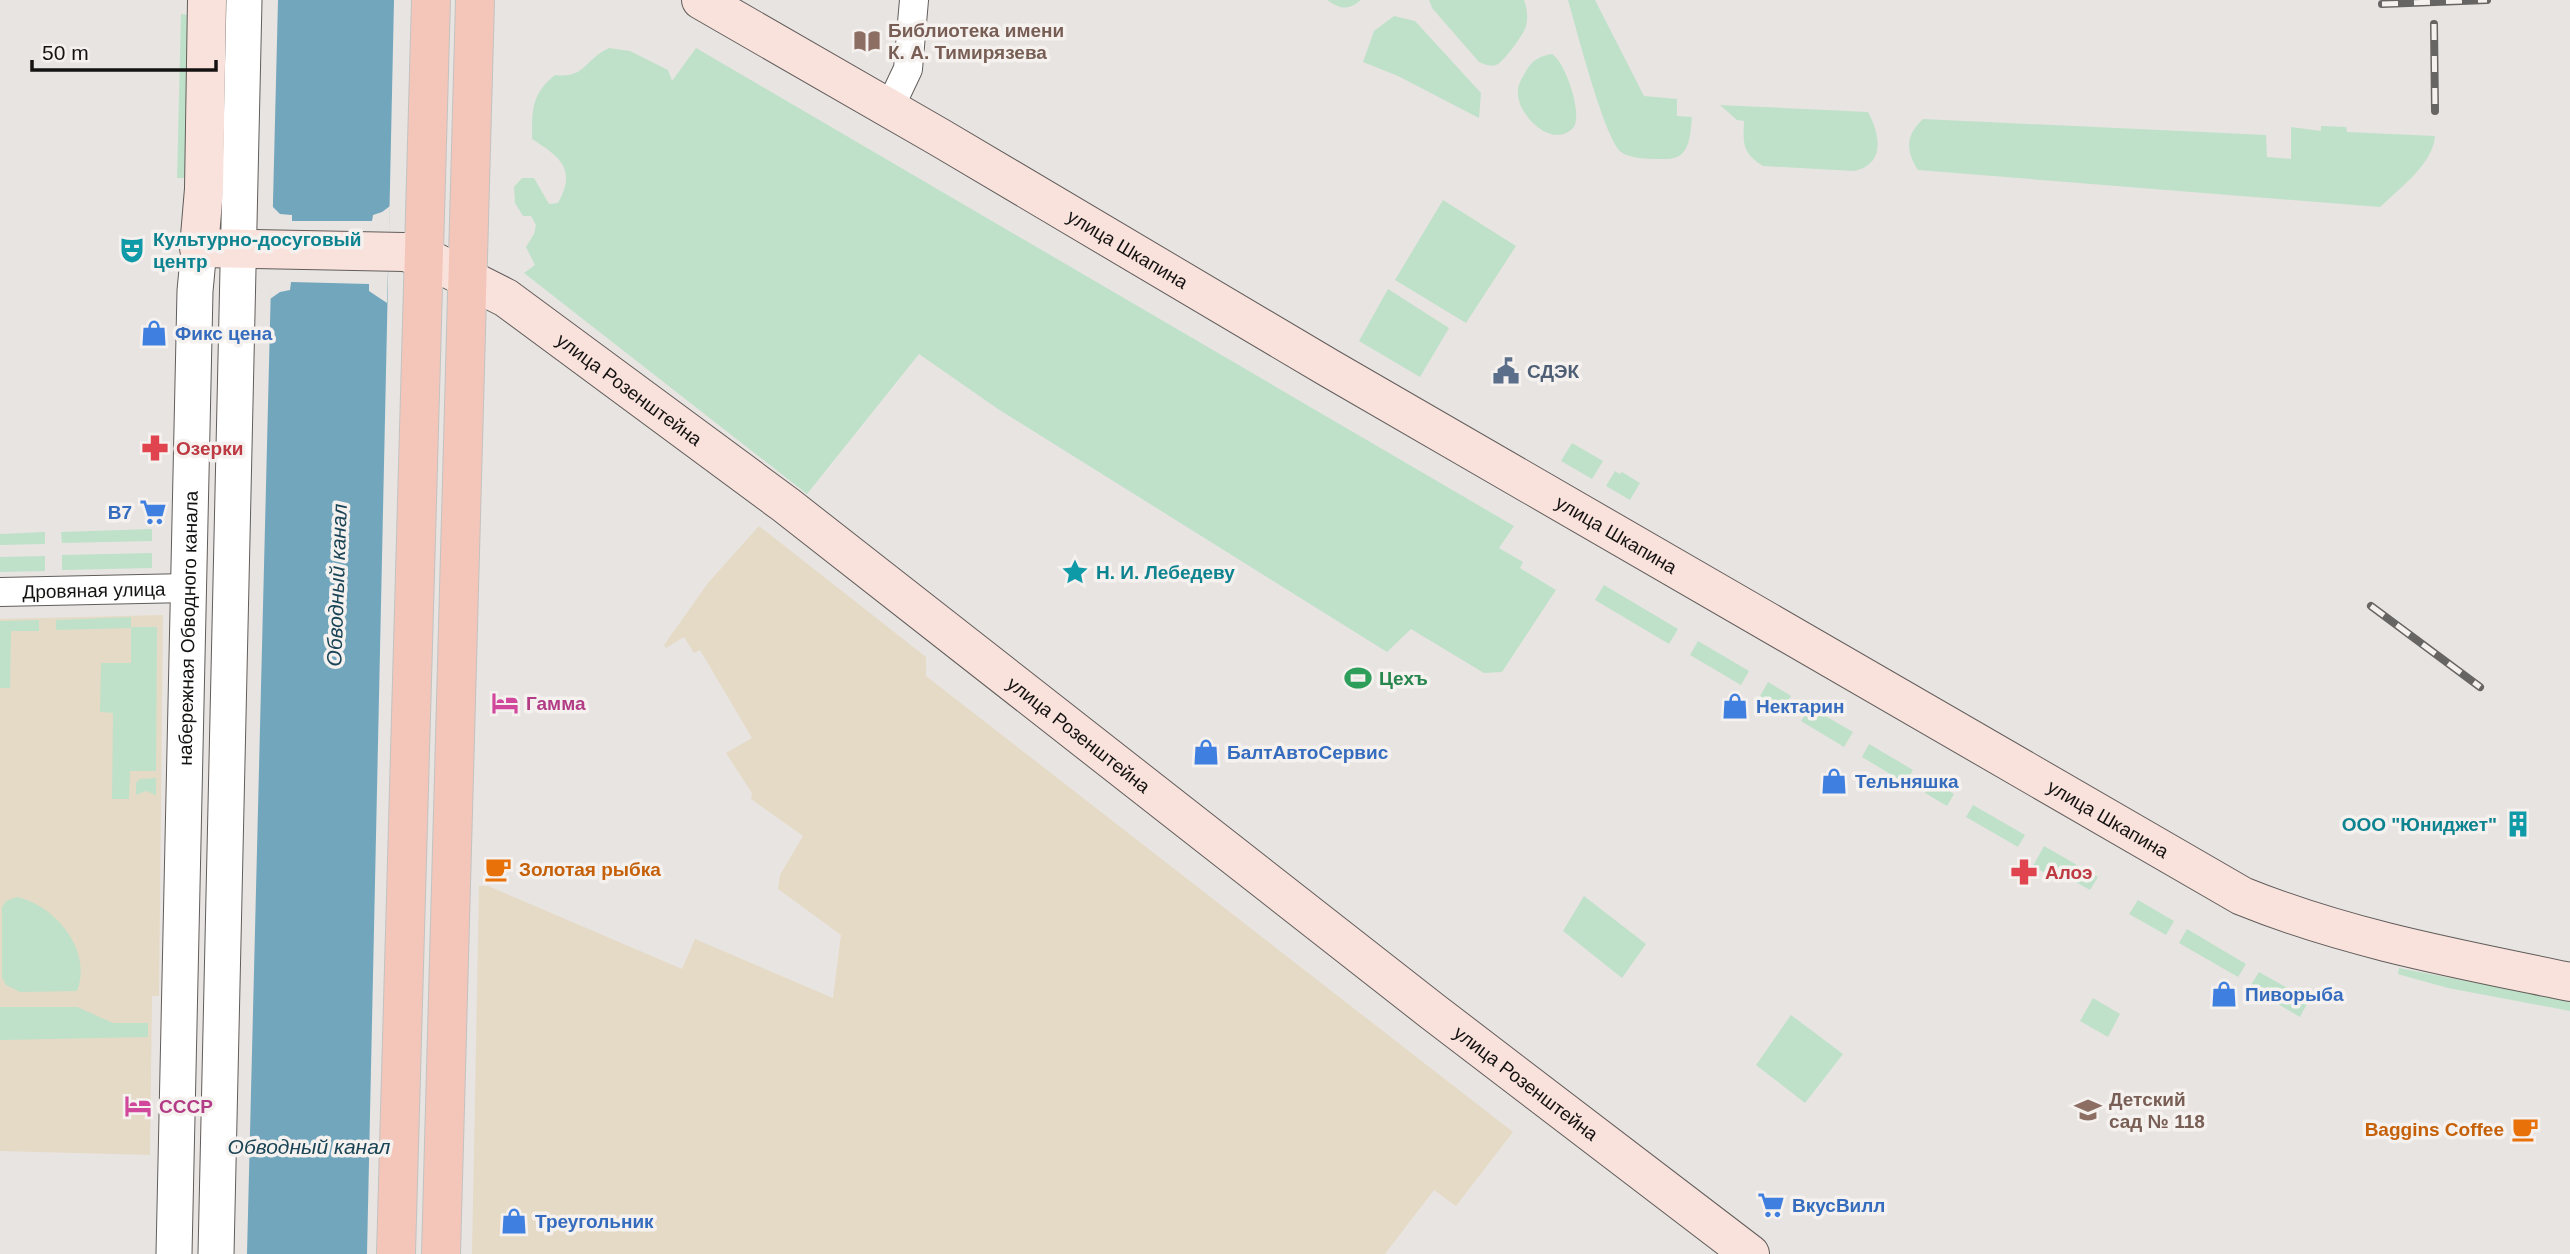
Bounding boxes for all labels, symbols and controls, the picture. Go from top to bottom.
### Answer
place label: Библиотека имени К. А. Тимирязева [888,20,1064,63]
library icon: Библиотека имени К. А. Тимирязева [852,26,882,56]
scale bar [32,28,215,72]
text: 50 m [42,41,89,64]
street label: улица Шкапина [1064,205,1192,293]
place label: Культурно-досуговый центр [153,229,362,272]
theatre icon: Культурно-досуговый центр [117,235,147,265]
shop icon: Фикс цена [139,318,169,348]
place label: Фикс цена [175,323,273,344]
street label: улица Розенштейна [552,329,706,450]
public building icon: СДЭК [1491,356,1521,386]
place label: СДЭК [1527,361,1580,382]
pharmacy icon: Озерки [140,433,170,463]
place label: Озерки [176,438,243,459]
street label: набережная Обводного канала [175,490,202,766]
street label: улица Шкапина [1552,491,1681,578]
supermarket icon: В7 [138,497,168,527]
place label: В7 [108,502,132,523]
water label: Обводный канал [322,503,351,667]
place icon: Н. И. Лебедеву [1060,557,1090,587]
place label: Н. И. Лебедеву [1096,562,1235,583]
street label: Дровяная улица [22,578,166,603]
sports icon: Цехъ [1343,663,1373,693]
place label: Цехъ [1379,668,1428,689]
street label: улица Розенштейна [1003,673,1155,797]
hotel icon: Гамма [490,688,520,718]
shop icon: Нектарин [1720,691,1750,721]
place label: Гамма [526,693,586,714]
place label: Нектарин [1756,696,1844,717]
shop icon: БалтАвтоСервис [1191,737,1221,767]
place label: БалтАвтоСервис [1227,742,1389,763]
shop icon: Тельняшка [1819,766,1849,796]
place label: Тельняшка [1855,771,1959,792]
street label: улица Шкапина [2044,776,2173,862]
building icon: ООО "Юниджет" [2503,809,2533,839]
place label: ООО "Юниджет" [2342,814,2497,835]
cafe icon: Золотая рыбка [483,854,513,884]
pharmacy icon: Алоэ [2009,857,2039,887]
place label: Золотая рыбка [519,859,661,880]
place label: Алоэ [2045,862,2092,883]
shop icon: Пиворыба [2209,979,2239,1009]
place label: Пиворыба [2245,984,2344,1005]
street label: улица Розенштейна [1450,1022,1602,1145]
place label: Детский сад № 118 [2109,1089,2205,1132]
hotel icon: СССР [123,1091,153,1121]
school or university icon: Детский сад № 118 [2073,1095,2103,1125]
place label: СССР [159,1096,213,1117]
cafe icon: Baggins Coffee [2510,1114,2540,1144]
place label: Baggins Coffee [2365,1119,2504,1140]
water label: Обводный канал [228,1135,391,1158]
supermarket icon: ВкусВилл [1756,1190,1786,1220]
place label: ВкусВилл [1792,1195,1885,1216]
shop icon: Треугольник [499,1206,529,1236]
place label: Треугольник [535,1211,654,1232]

